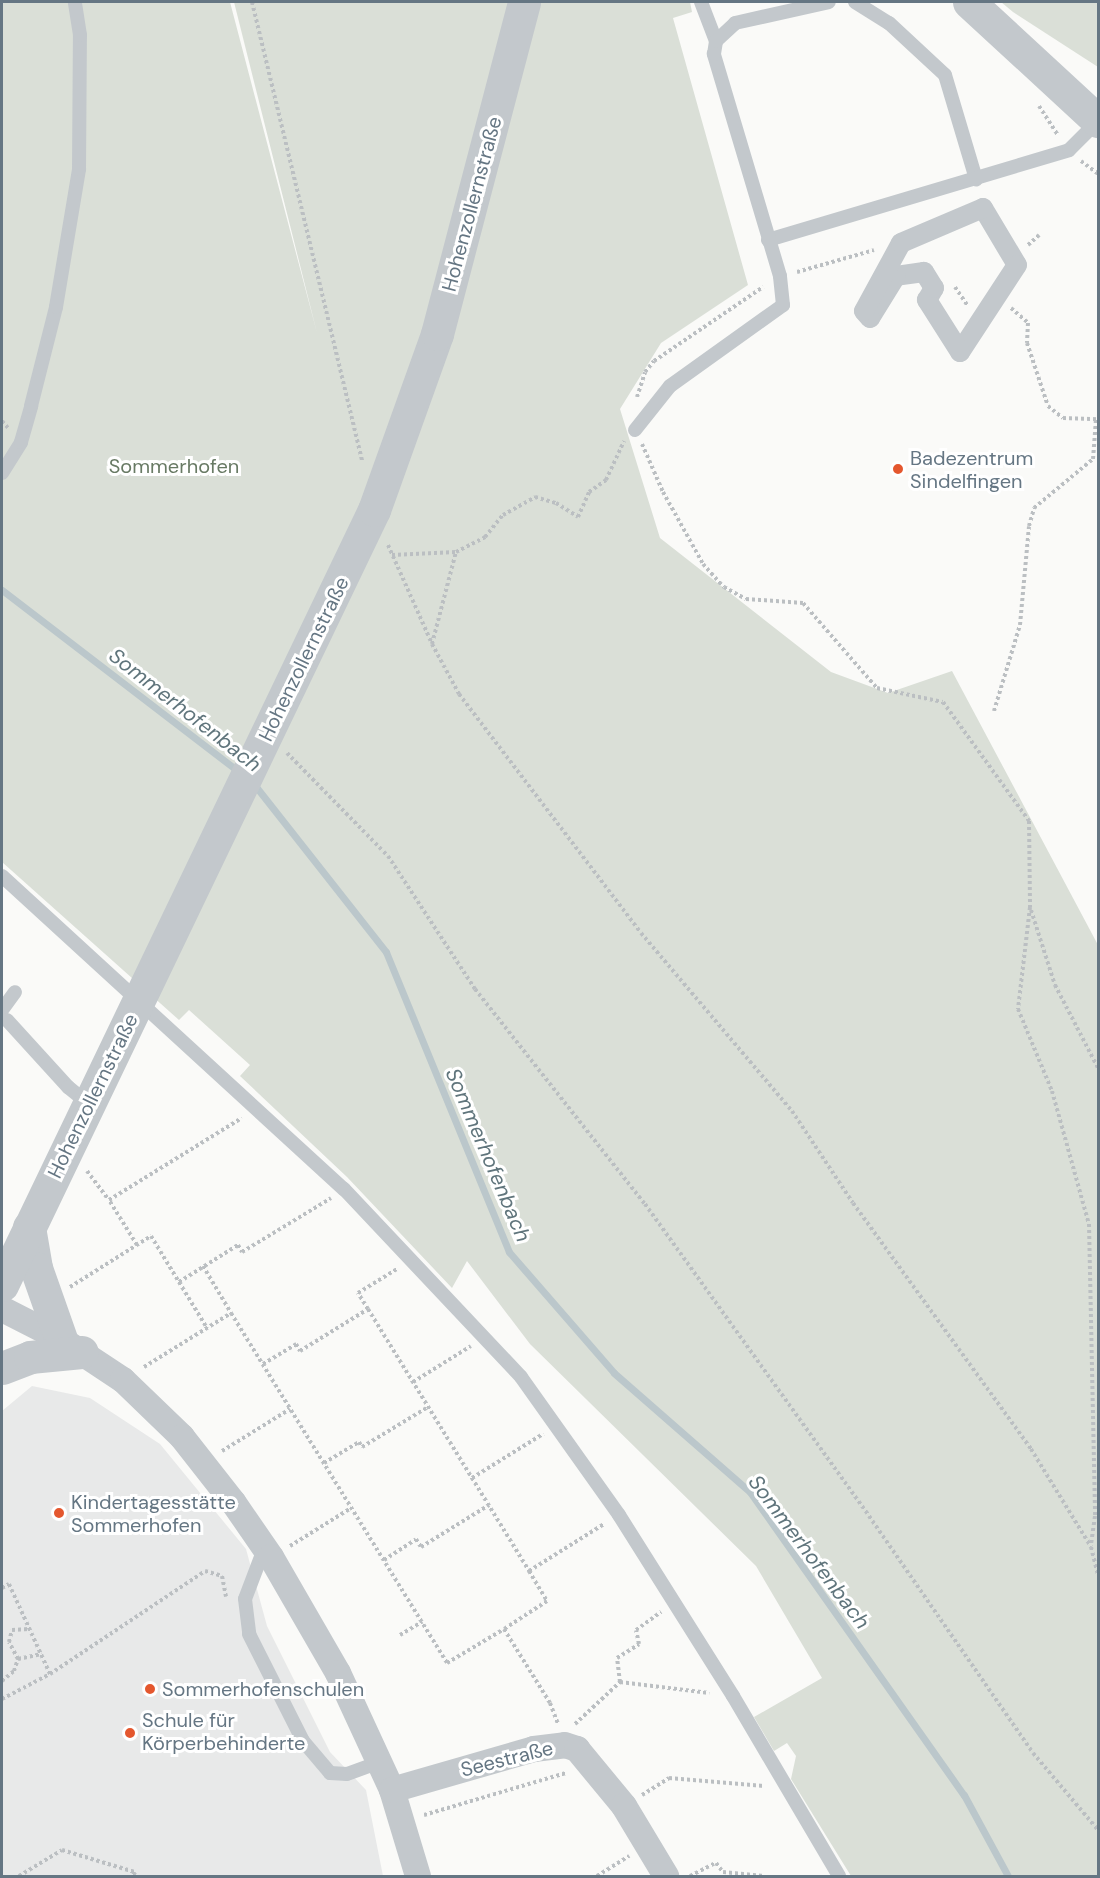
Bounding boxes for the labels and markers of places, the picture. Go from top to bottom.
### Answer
place label: Badezentrum Sindelfingen [910,446,1033,493]
marker: Badezentrum Sindelfingen [891,462,905,476]
place label: Kindertagesstätte Sommerhofen [71,1490,236,1537]
marker: Kindertagesstätte Sommerhofen [52,1506,66,1520]
place label: Sommerhofenschulen [162,1677,364,1701]
marker: Sommerhofenschulen [143,1682,157,1696]
place label: Schule für Körperbehinderte [142,1709,305,1756]
marker: Schule für Körperbehinderte [123,1726,137,1740]

